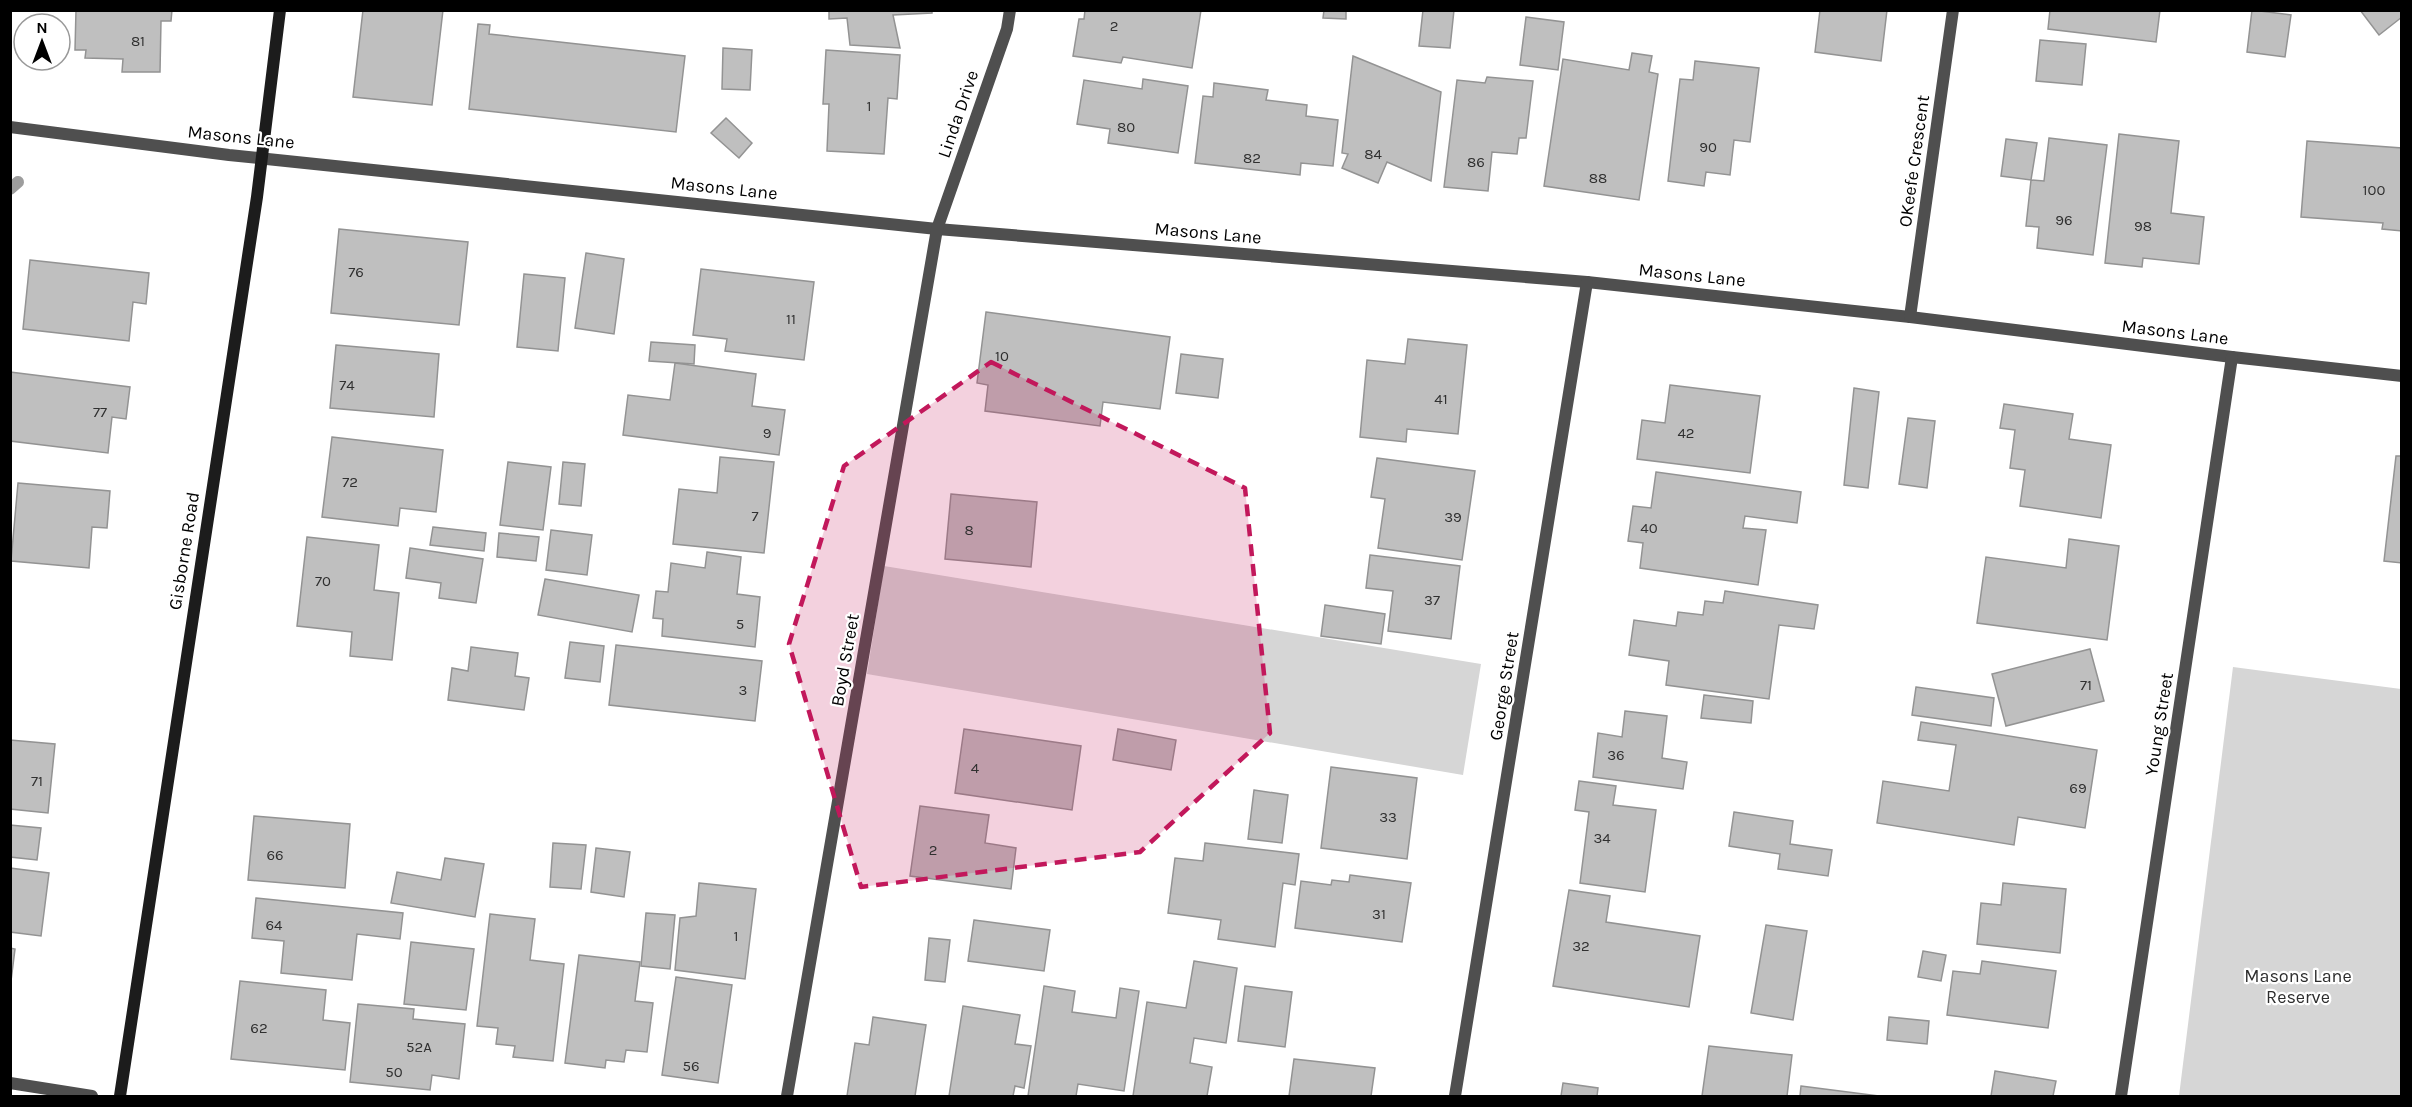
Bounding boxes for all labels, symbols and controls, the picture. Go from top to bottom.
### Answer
north arrow [12,12,72,72]
house number: 2 [1110,17,1118,35]
text: N [36,18,48,37]
house number: 81 [131,32,145,50]
street label: Linda Drive [933,67,983,161]
street label: OKeefe Crescent [1894,93,1934,228]
house number: 1 [867,97,871,115]
house number: 80 [1117,118,1135,136]
street label: Masons Lane [186,120,296,154]
house number: 90 [1699,138,1717,156]
house number: 84 [1364,145,1382,163]
house number: 82 [1243,149,1261,167]
house number: 86 [1467,153,1485,171]
house number: 88 [1589,169,1607,187]
street label: Masons Lane [669,171,779,205]
house number: 100 [2363,181,2385,199]
house number: 96 [2055,211,2073,229]
street label: Masons Lane [1154,217,1262,249]
house number: 98 [2134,217,2152,235]
street label: Masons Lane [1637,258,1747,292]
house number: 76 [348,263,364,281]
house number: 11 [786,310,796,328]
street label: Masons Lane [2120,315,2230,349]
house number: 10 [995,347,1009,365]
house number: 74 [339,376,355,394]
house number: 41 [1434,390,1448,408]
house number: 77 [93,403,107,421]
house number: 9 [763,424,771,442]
house number: 42 [1677,424,1695,442]
house number: 72 [342,473,358,491]
street label: Gisborne Road [164,490,204,612]
house number: 7 [751,507,759,525]
house number: 39 [1444,508,1462,526]
house number: 40 [1640,519,1658,537]
house number: 8 [964,521,974,539]
house number: 70 [315,572,331,590]
house number: 37 [1424,591,1440,609]
street label: Boyd Street [826,612,864,708]
house number: 5 [736,615,744,633]
street label: George Street [1485,630,1524,742]
street label: Young Street [2140,671,2178,777]
house number: 71 [2080,676,2092,694]
house number: 3 [739,681,747,699]
house number: 36 [1607,746,1625,764]
house number: 4 [971,759,980,777]
house number: 71 [31,772,43,790]
house number: 69 [2069,779,2087,797]
house number: 33 [1379,808,1397,826]
house number: 34 [1593,829,1611,847]
house number: 2 [929,841,937,859]
house number: 66 [266,846,284,864]
house number: 31 [1372,905,1386,923]
house number: 64 [266,916,283,934]
house number: 1 [734,927,738,945]
house number: 32 [1572,937,1590,955]
park label: Masons Lane Reserve [2244,965,2352,1008]
house number: 62 [250,1019,268,1037]
house number: 52A [406,1038,432,1056]
house number: 56 [682,1057,700,1075]
house number: 50 [385,1063,403,1081]

